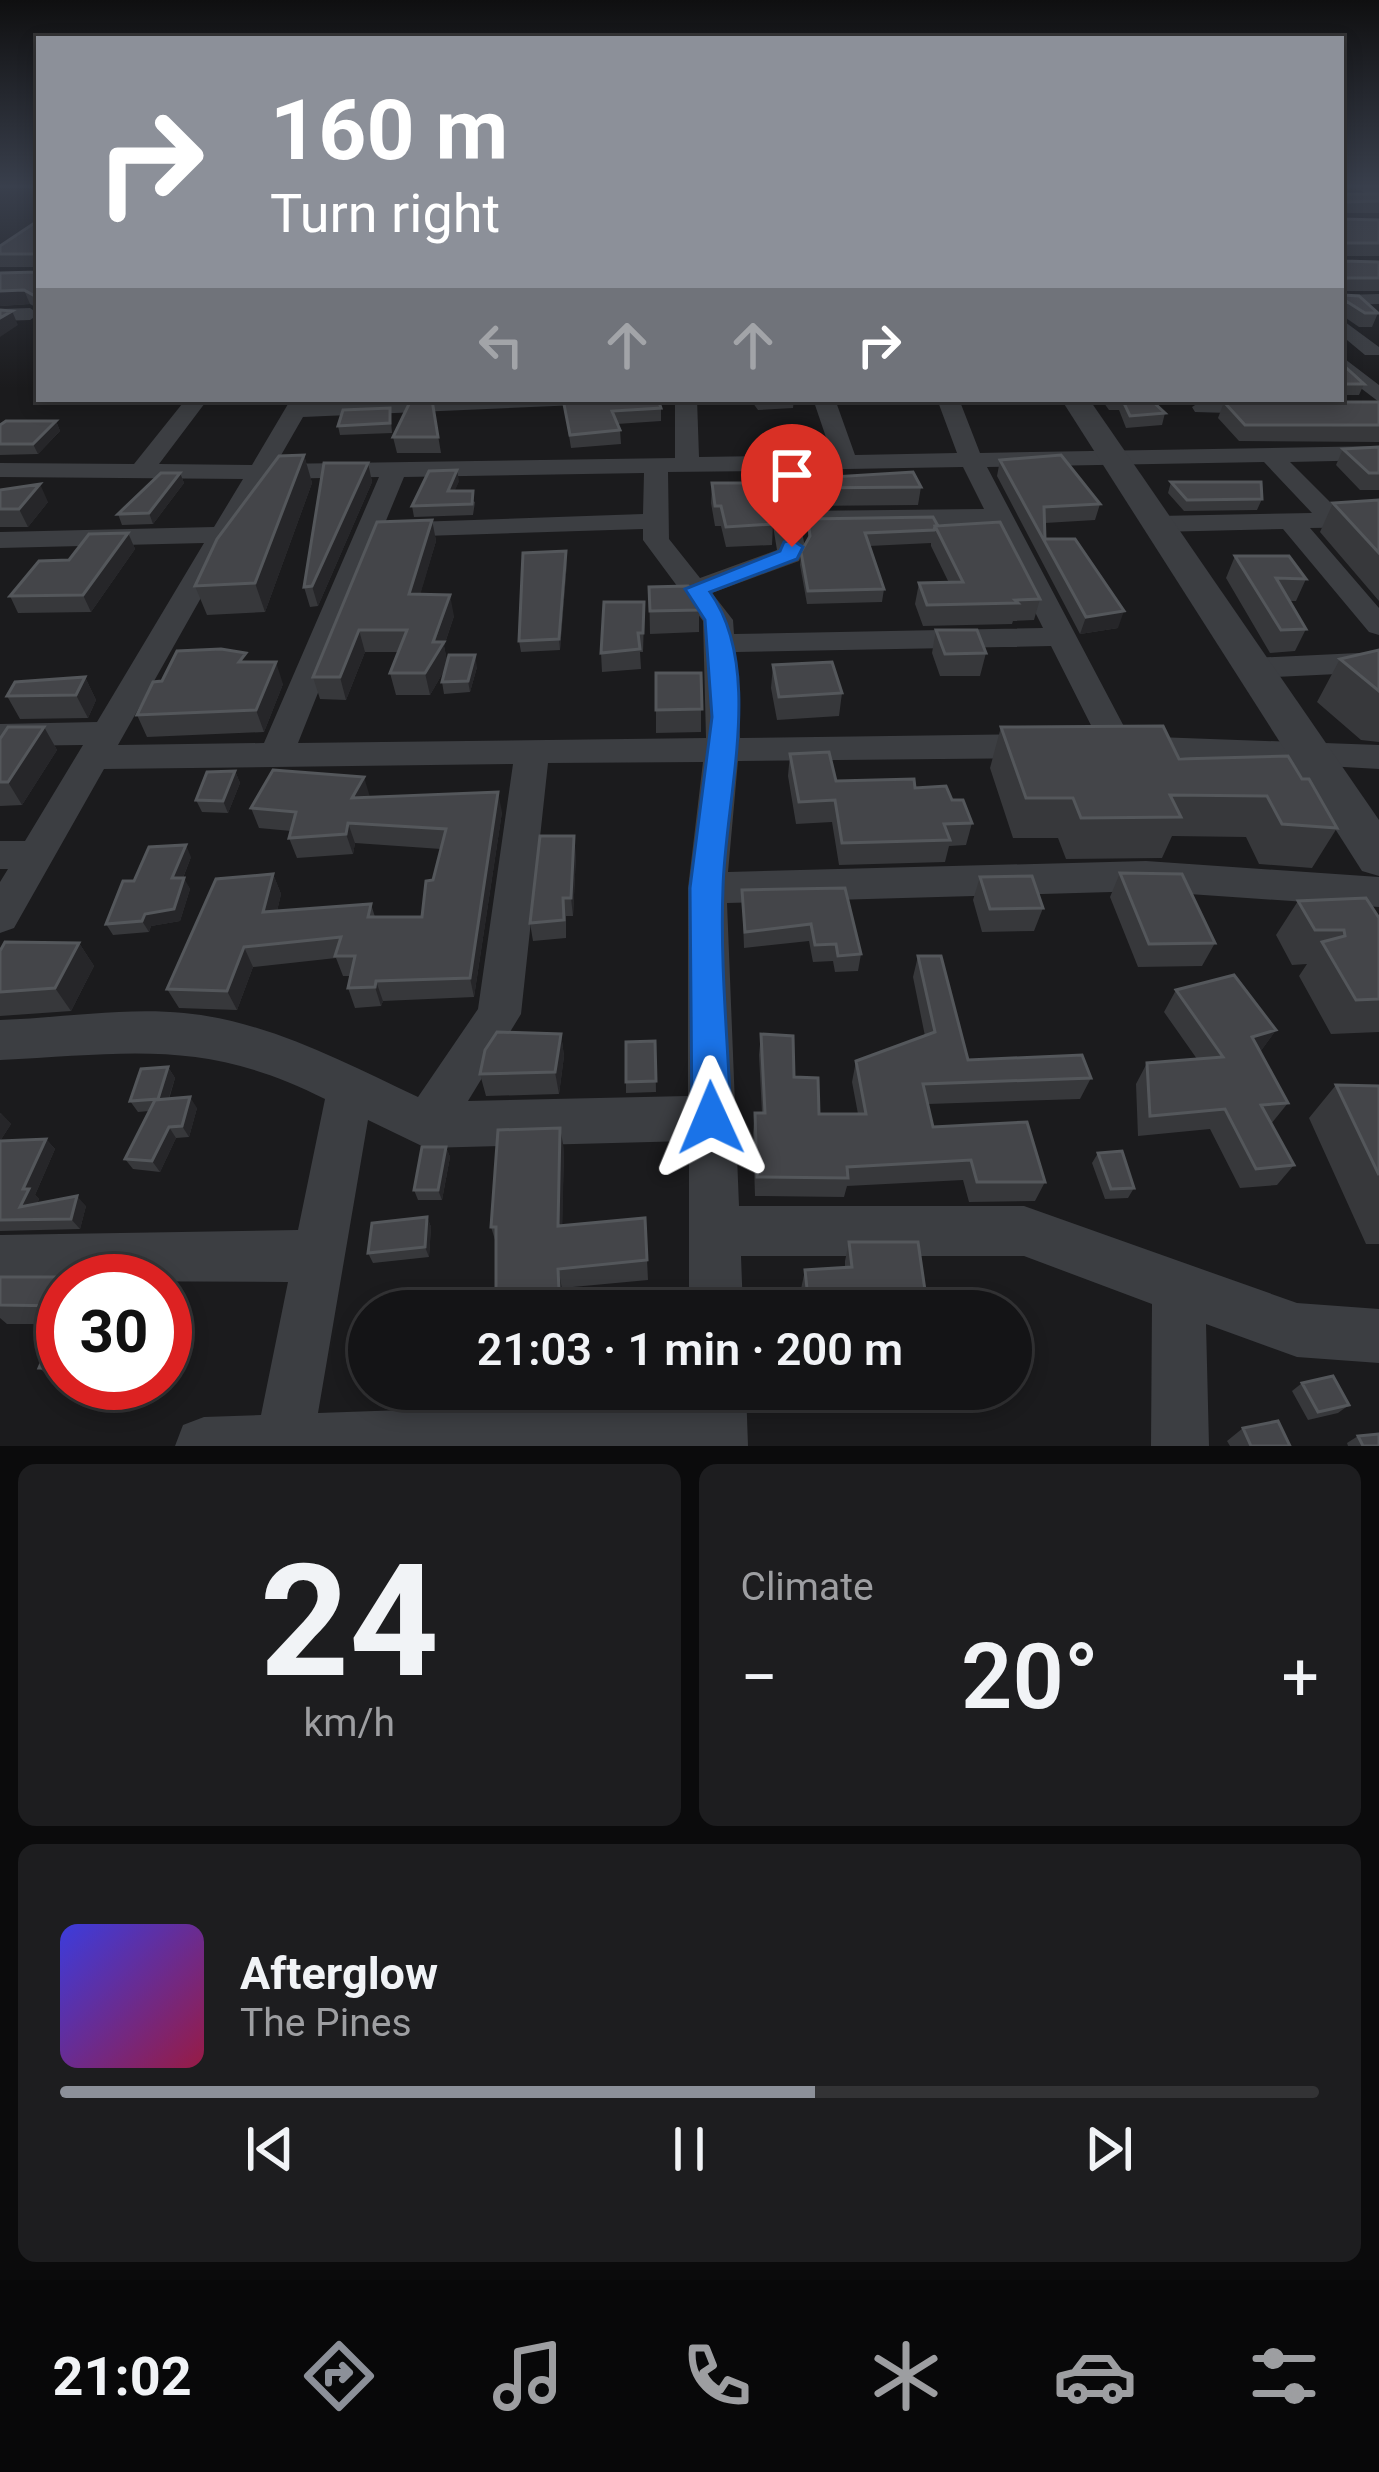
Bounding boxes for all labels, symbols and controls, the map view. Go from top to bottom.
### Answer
text: 160 m [270,81,508,180]
icon: right [72,84,228,240]
text: Turn right [270,182,500,245]
icon: left [468,312,534,378]
icon: ahead [594,312,660,378]
icon: ahead [720,312,786,378]
icon: right [846,312,912,378]
pin [741,424,843,547]
icon: arrive [759,442,825,508]
position arrow [648,1055,774,1181]
speed limit sign: 30 [36,1254,192,1410]
text: 21:03 · 1 min · 200 m [477,1323,903,1376]
text: 24 [260,1530,439,1713]
text: Climate [741,1564,874,1610]
text: 20° [961,1625,1099,1730]
text: − [741,1639,778,1716]
text: + [1282,1639,1319,1716]
text: km/h [303,1700,395,1746]
text: Afterglow [240,1947,438,2000]
text: The Pines [240,2000,412,2046]
icon: previous [237,2116,303,2182]
icon: pause [656,2116,722,2182]
icon: next [1076,2116,1142,2182]
icon: directions [297,2334,381,2418]
icon: music [486,2334,570,2418]
icon: phone [675,2334,759,2418]
icon: climate [864,2334,948,2418]
icon: car [1053,2334,1137,2418]
icon: filters [1242,2334,1326,2418]
text: 21:02 [53,2345,192,2408]

